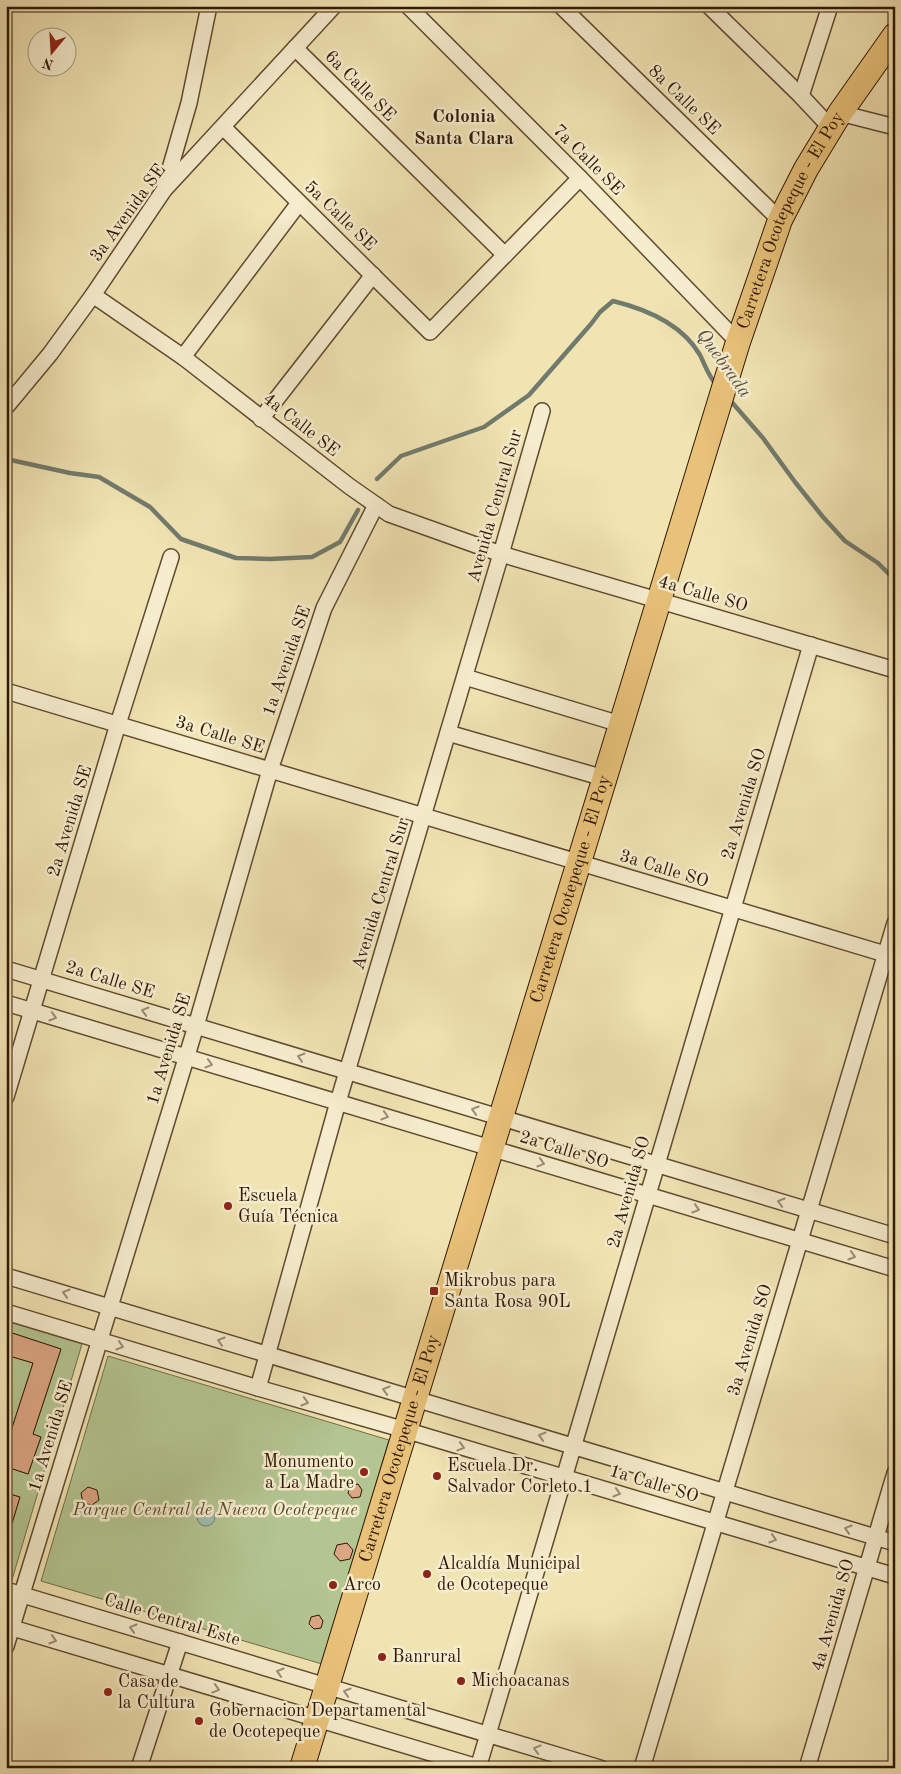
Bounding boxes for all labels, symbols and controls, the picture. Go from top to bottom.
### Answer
north arrow [28,28,78,78]
street label: 6a Calle SE [321,47,399,125]
text: N [41,55,56,72]
street label: 8a Calle SE [645,62,723,138]
district label: Colonia Santa Clara [414,108,514,149]
street label: Carretera Ocotepeque - El Poy [734,108,848,332]
street label: 7a Calle SE [549,121,627,199]
street label: 3a Avenida SE [87,161,169,265]
street label: 5a Calle SE [301,178,379,254]
water label: Quebrada [692,326,754,402]
street label: 4a Calle SE [259,390,343,460]
street label: Avenida Central Sur [465,427,526,584]
street label: 4a Calle SO [656,573,750,615]
street label: 1a Avenida SE [260,604,314,718]
street label: 3a Calle SE [173,713,267,757]
street label: 2a Avenida SO [718,746,770,862]
street label: 2a Avenida SE [45,763,95,879]
street label: Carretera Ocotepeque - El Poy [527,773,614,1005]
street label: Avenida Central Sur [349,815,413,972]
street label: 3a Calle SO [617,847,711,891]
street label: 2a Calle SE [63,958,157,1002]
street label: 1a Avenida SE [144,991,194,1107]
one-way arrow [142,1006,150,1016]
one-way arrow [48,1011,57,1021]
one-way arrow [297,1053,305,1063]
one-way arrow [204,1058,212,1068]
one-way arrow [471,1105,479,1115]
one-way arrow [381,1111,389,1121]
street label: 2a Calle SO [517,1128,611,1172]
street label: 2a Avenida SO [604,1134,654,1250]
one-way arrow [536,1157,544,1167]
place label: Escuela Guía Técnica [238,1187,339,1226]
one-way arrow [777,1198,786,1208]
marker: Escuela Guía Técnica [222,1200,234,1212]
one-way arrow [692,1204,700,1214]
one-way arrow [848,1251,856,1261]
place label: Mikrobus para Santa Rosa 90L [444,1272,571,1311]
street label: 3a Avenida SO [724,1282,776,1398]
marker: Mikrobus para Santa Rosa 90L [428,1285,440,1297]
one-way arrow [62,1289,70,1299]
street label: Carretera Ocotepeque - El Poy [356,1332,443,1565]
one-way arrow [218,1336,226,1346]
one-way arrow [115,1340,124,1350]
street label: 1a Avenida SE [26,1378,76,1494]
one-way arrow [382,1385,391,1395]
one-way arrow [300,1396,309,1406]
one-way arrow [538,1432,546,1442]
one-way arrow [457,1441,465,1451]
place label: Monumento a La Madre [263,1453,354,1492]
place label: Escuela Dr. Salvador Corleto 1 [447,1457,593,1496]
street label: 1a Calle SO [607,1462,701,1506]
marker: Monumento a La Madre [358,1466,370,1478]
marker: Escuela Dr. Salvador Corleto 1 [431,1470,443,1482]
one-way arrow [612,1488,621,1498]
park label: Parque Central de Nueva Ocotepeque [71,1501,358,1519]
one-way arrow [844,1524,853,1534]
one-way arrow [768,1534,776,1544]
place label: Alcaldía Municipal de Ocotepeque [437,1555,581,1594]
street label: 4a Avenida SO [808,1557,858,1673]
marker: Alcaldía Municipal de Ocotepeque [421,1568,433,1580]
place label: Arco [343,1576,381,1594]
marker: Arco [327,1579,339,1591]
street label: Calle Central Este [102,1591,242,1649]
one-way arrow [130,1623,138,1633]
one-way arrow [48,1635,57,1645]
place label: Banrural [392,1648,461,1666]
marker: Banrural [376,1651,388,1663]
one-way arrow [276,1667,285,1677]
place label: Michoacanas [471,1672,570,1690]
place label: Casa de la Cultura [118,1673,196,1712]
marker: Michoacanas [455,1675,467,1687]
one-way arrow [212,1683,220,1693]
marker: Casa de la Cultura [102,1686,114,1698]
one-way arrow [344,1687,352,1697]
place label: Gobernacion Departamental de Ocotepeque [209,1702,426,1741]
marker: Gobernacion Departamental de Ocotepeque [193,1715,205,1727]
one-way arrow [533,1744,541,1754]

